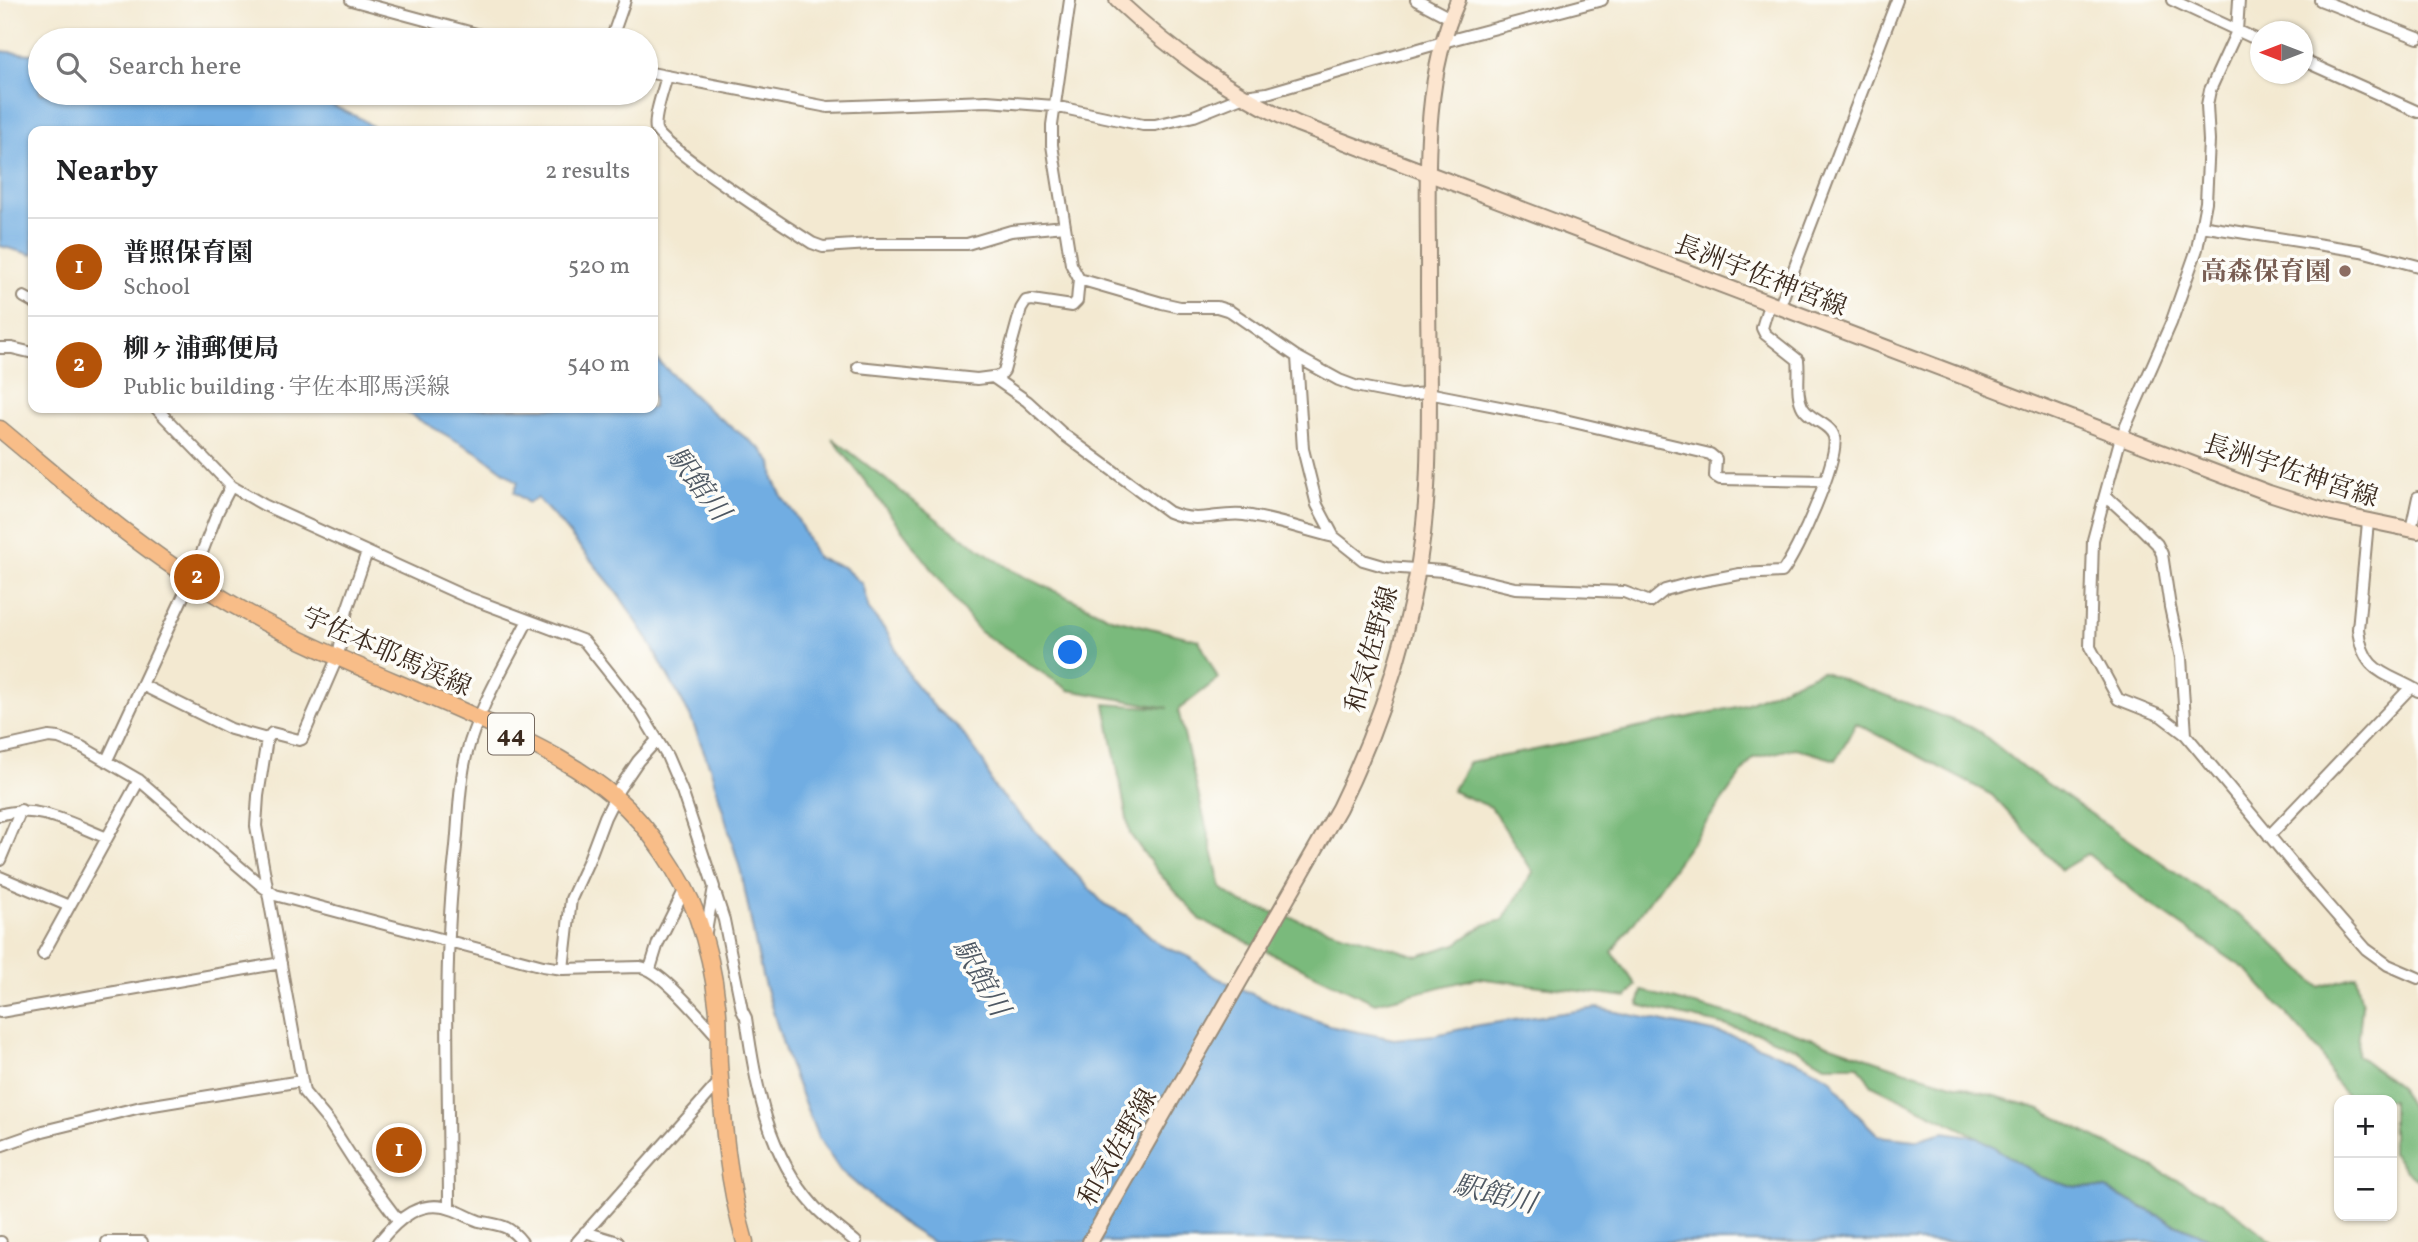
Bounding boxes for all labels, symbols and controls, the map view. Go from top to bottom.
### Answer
north arrow [2250,21,2313,84]
search box [28,28,658,105]
icon: search [52,48,90,86]
text: Search here [108,49,241,85]
text: Nearby [56,151,158,193]
text: 2 results [545,156,630,188]
street label: 長洲宇佐神宮線 [1669,227,1852,326]
text: 普照保育園 [123,236,253,272]
text: 1 [74,251,84,283]
text: 520 m [568,251,630,283]
place label: 高森保育園 [2201,255,2331,291]
marker: 高森保育園 [2337,263,2353,279]
text: School [123,272,190,304]
text: 柳ヶ浦郵便局 [123,332,279,368]
text: 2 [73,349,85,381]
text: 540 m [567,349,630,381]
text: Public building · 宇佐本耶馬渓線 [123,372,450,404]
street label: 長洲宇佐神宮線 [2198,427,2382,517]
water label: 駅館川 [656,439,740,532]
pin: 2 [174,551,220,603]
street label: 和気佐野線 [1338,582,1408,717]
street label: 宇佐本耶馬渓線 [296,599,477,706]
your location [1053,635,1087,669]
road number: 44 [488,714,534,754]
water label: 駅館川 [942,932,1019,1027]
street label: 和気佐野線 [1071,1083,1167,1213]
map controls [2334,1095,2397,1221]
button: + [2334,1095,2397,1158]
pin: 1 [376,1124,422,1176]
button: − [2334,1158,2397,1221]
water label: 駅館川 [1449,1166,1543,1225]

